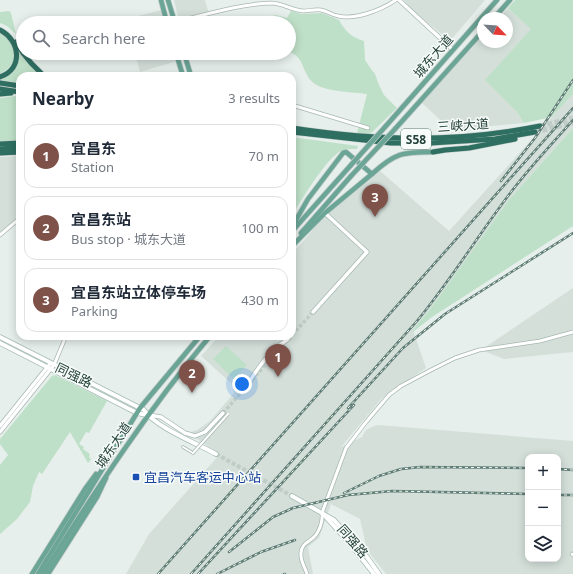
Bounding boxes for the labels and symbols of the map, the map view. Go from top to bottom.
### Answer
north arrow [477,12,513,48]
street label: 城东大道 [409,30,457,82]
street label: 三峡大道 [436,114,490,136]
road number: S58 [401,129,431,149]
pin: 3 [362,184,388,217]
pin: 1 [265,344,291,377]
street label: 同强路 [53,358,95,392]
pin: 2 [179,360,205,393]
your location [232,374,252,394]
street label: 城东大道 [91,418,135,472]
place label: 宜昌汽车客运中心站 [144,468,261,486]
marker: 宜昌汽车客运中心站 [131,472,141,482]
street label: 同强路 [333,520,373,562]

